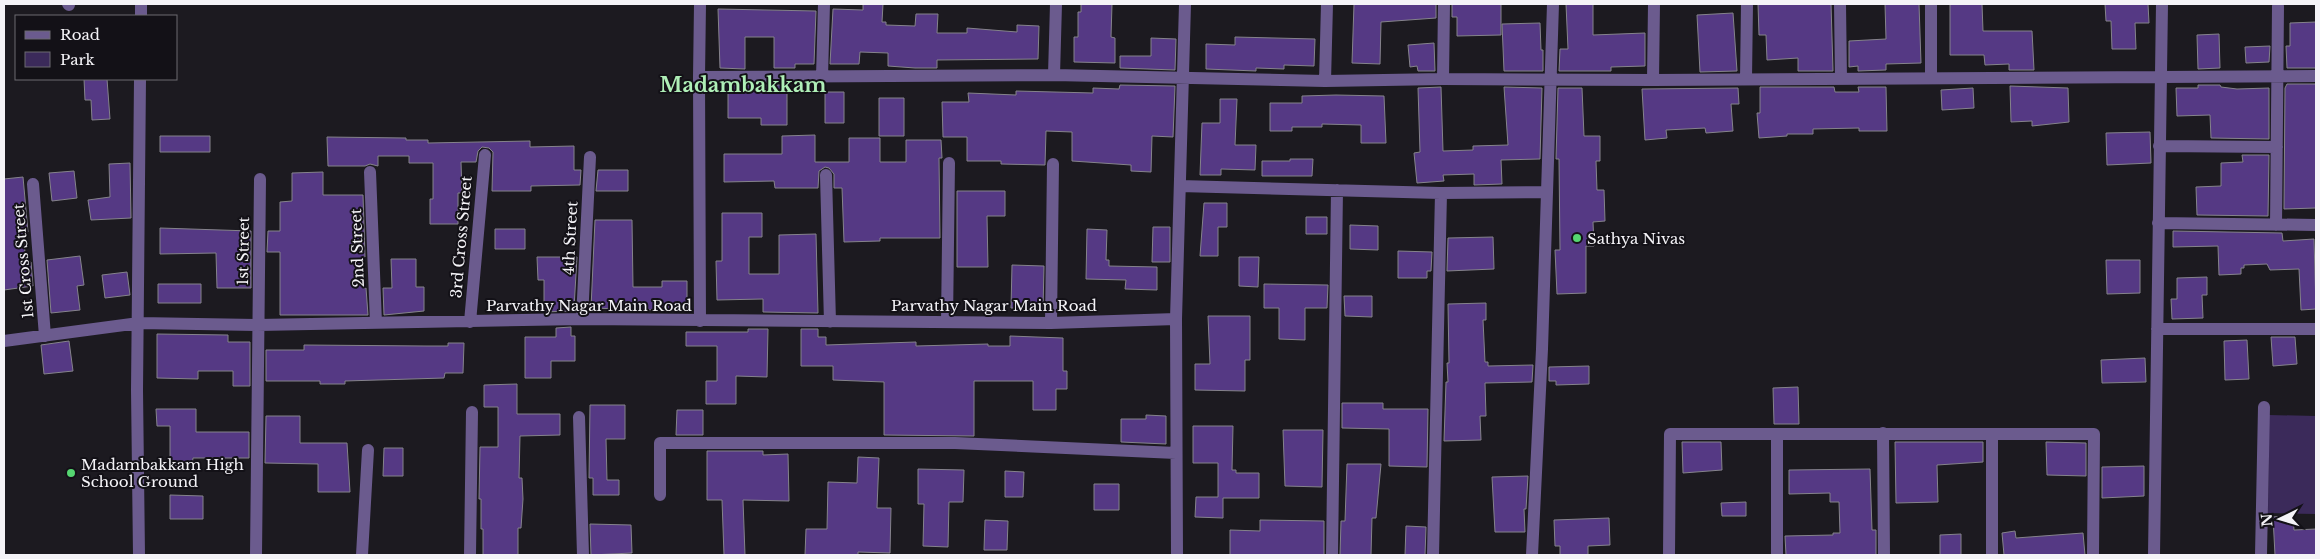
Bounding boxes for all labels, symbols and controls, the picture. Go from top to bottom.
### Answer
legend [15,15,178,80]
text: Road [60,25,100,44]
text: Park [60,50,96,69]
district label: Madambakkam [660,73,826,97]
street label: 3rd Cross Street [446,175,476,299]
street label: 4th Street [559,200,581,276]
street label: 1st Cross Street [8,202,37,319]
street label: 2nd Street [346,208,368,288]
street label: 1st Street [233,216,253,285]
place label: Sathya Nivas [1587,229,1685,248]
marker: Sathya Nivas [1571,232,1583,244]
street label: Parvathy Nagar Main Road [486,296,692,315]
street label: Parvathy Nagar Main Road [891,296,1097,315]
place label: Madambakkam High School Ground [81,455,244,491]
marker: Madambakkam High School Ground [65,467,77,479]
north arrow [2255,494,2305,544]
text: N [2258,513,2277,527]

